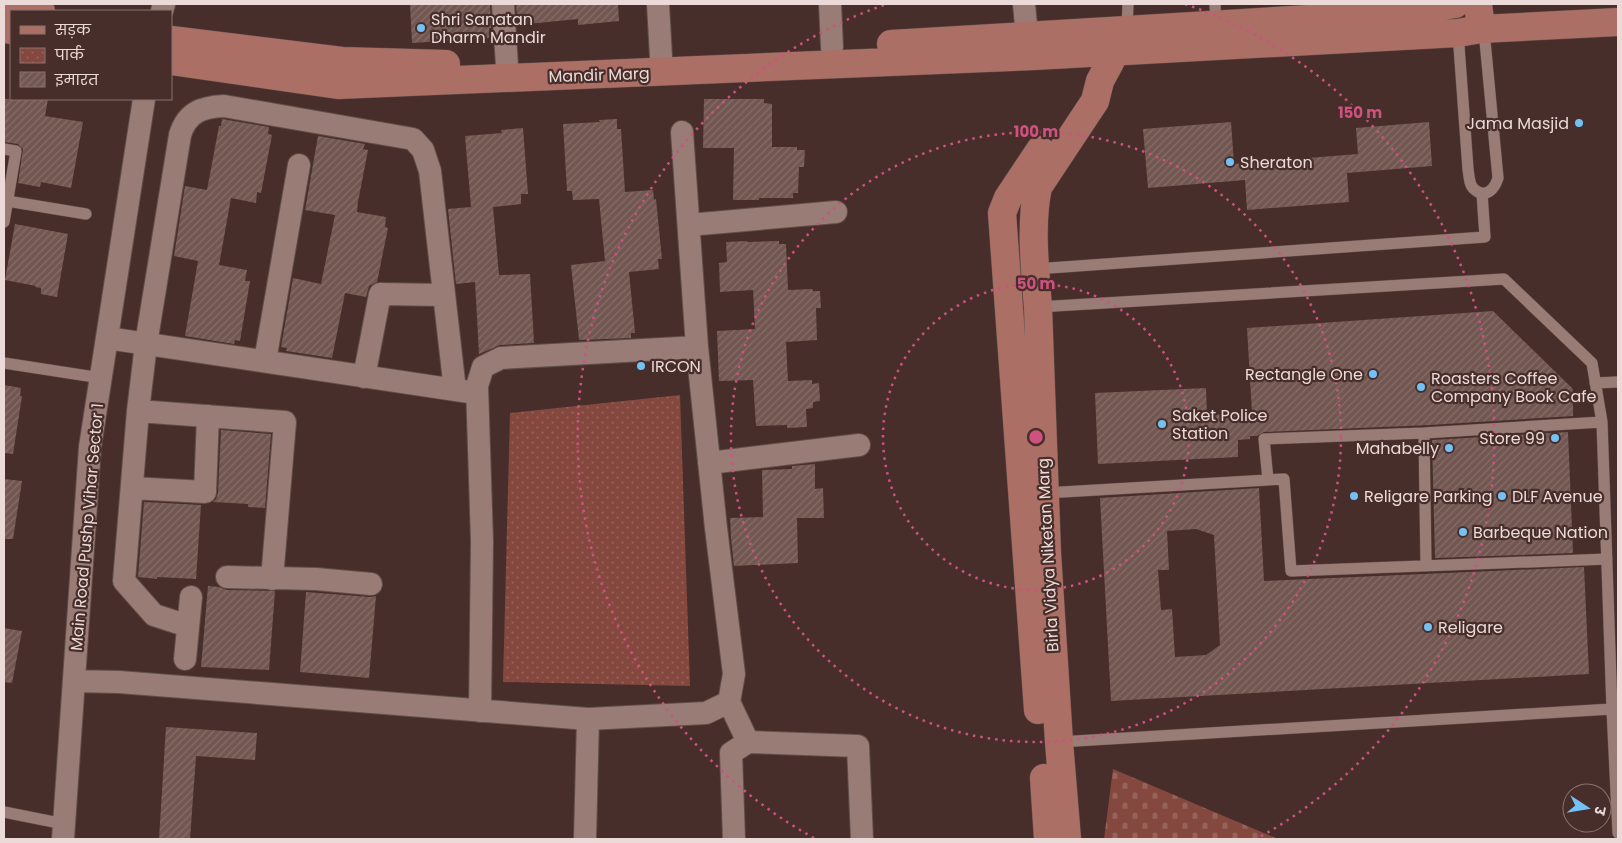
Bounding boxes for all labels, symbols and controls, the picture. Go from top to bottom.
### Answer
place label: Shri Sanatan Dharm Mandir [431,8,546,49]
legend [10,10,172,100]
text: सड़क [54,19,92,40]
marker: Shri Sanatan Dharm Mandir [415,22,427,34]
text: पार्क [54,44,85,65]
street label: Mandir Marg [548,62,650,88]
text: इमारत [54,69,99,90]
text: 150 m [1338,102,1382,123]
place label: Jama Masjid [1466,112,1569,135]
marker: Jama Masjid [1573,117,1585,129]
text: 100 m [1014,121,1058,142]
place label: Sheraton [1240,151,1313,174]
marker: Sheraton [1224,156,1236,168]
text: 50 m [1017,273,1055,294]
place label: IRCON [651,355,701,378]
marker: IRCON [635,360,647,372]
place label: Rectangle One [1245,363,1363,386]
place label: Roasters Coffee Company Book Cafe [1431,367,1596,408]
marker: Rectangle One [1367,368,1379,380]
marker: Roasters Coffee Company Book Cafe [1415,381,1427,393]
street label: Main Road Pushp Vihar Sector 1 [65,402,109,652]
place label: Saket Police Station [1172,404,1268,445]
marker: Saket Police Station [1156,418,1168,430]
place label: Store 99 [1479,427,1545,450]
centre of rings [1027,428,1045,446]
marker: Store 99 [1549,432,1561,444]
place label: Mahabelly [1356,437,1439,460]
marker: Mahabelly [1443,442,1455,454]
street label: Birla Vidya Niketan Marg [1031,457,1065,653]
place label: Religare Parking [1364,485,1493,508]
place label: DLF Avenue [1512,485,1603,508]
marker: Religare Parking [1348,490,1360,502]
marker: DLF Avenue [1496,490,1508,502]
place label: Barbeque Nation [1473,521,1608,544]
marker: Barbeque Nation [1457,526,1469,538]
place label: Religare [1438,616,1503,639]
marker: Religare [1422,621,1434,633]
north arrow [1562,783,1612,833]
text: उ [1589,804,1611,818]

